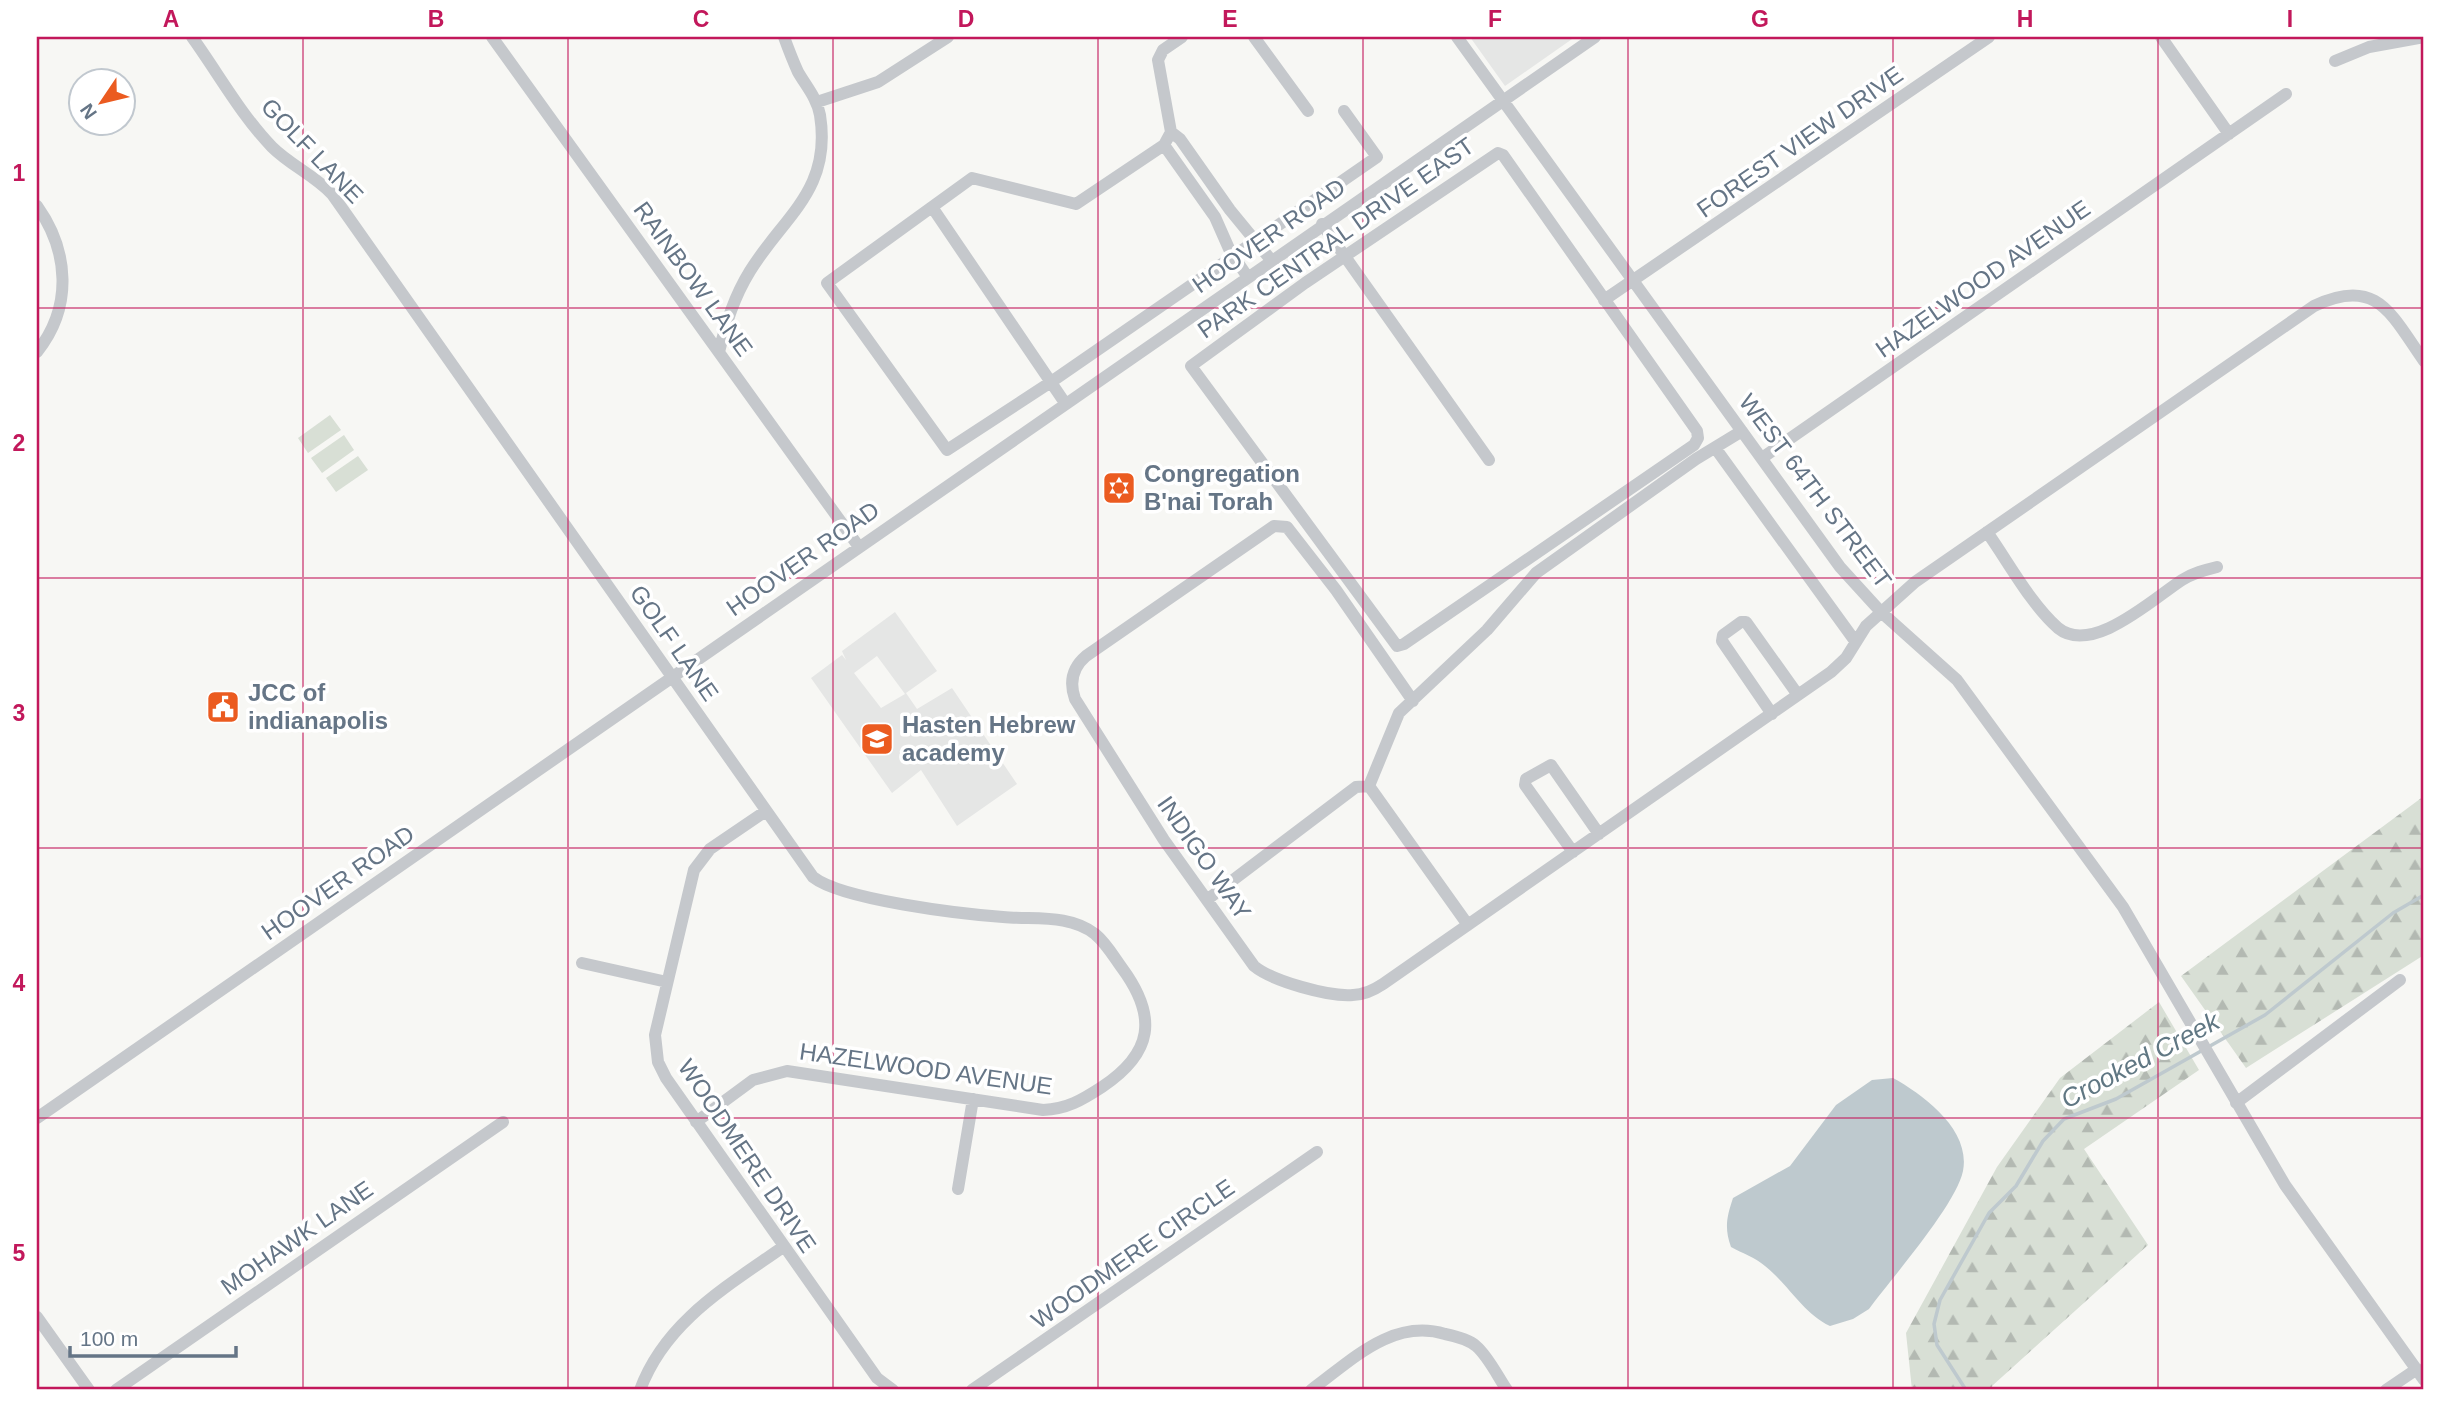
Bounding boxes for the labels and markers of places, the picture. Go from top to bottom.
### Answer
place label: Congregation B'nai Torah [1144,460,1300,515]
synagogue icon: Congregation B'nai Torah [1100,469,1138,507]
place label: JCC of indianapolis [248,679,388,734]
public building icon: JCC of indianapolis [204,688,242,726]
place label: Hasten Hebrew academy [902,711,1076,766]
school or university icon: Hasten Hebrew academy [858,720,896,758]

